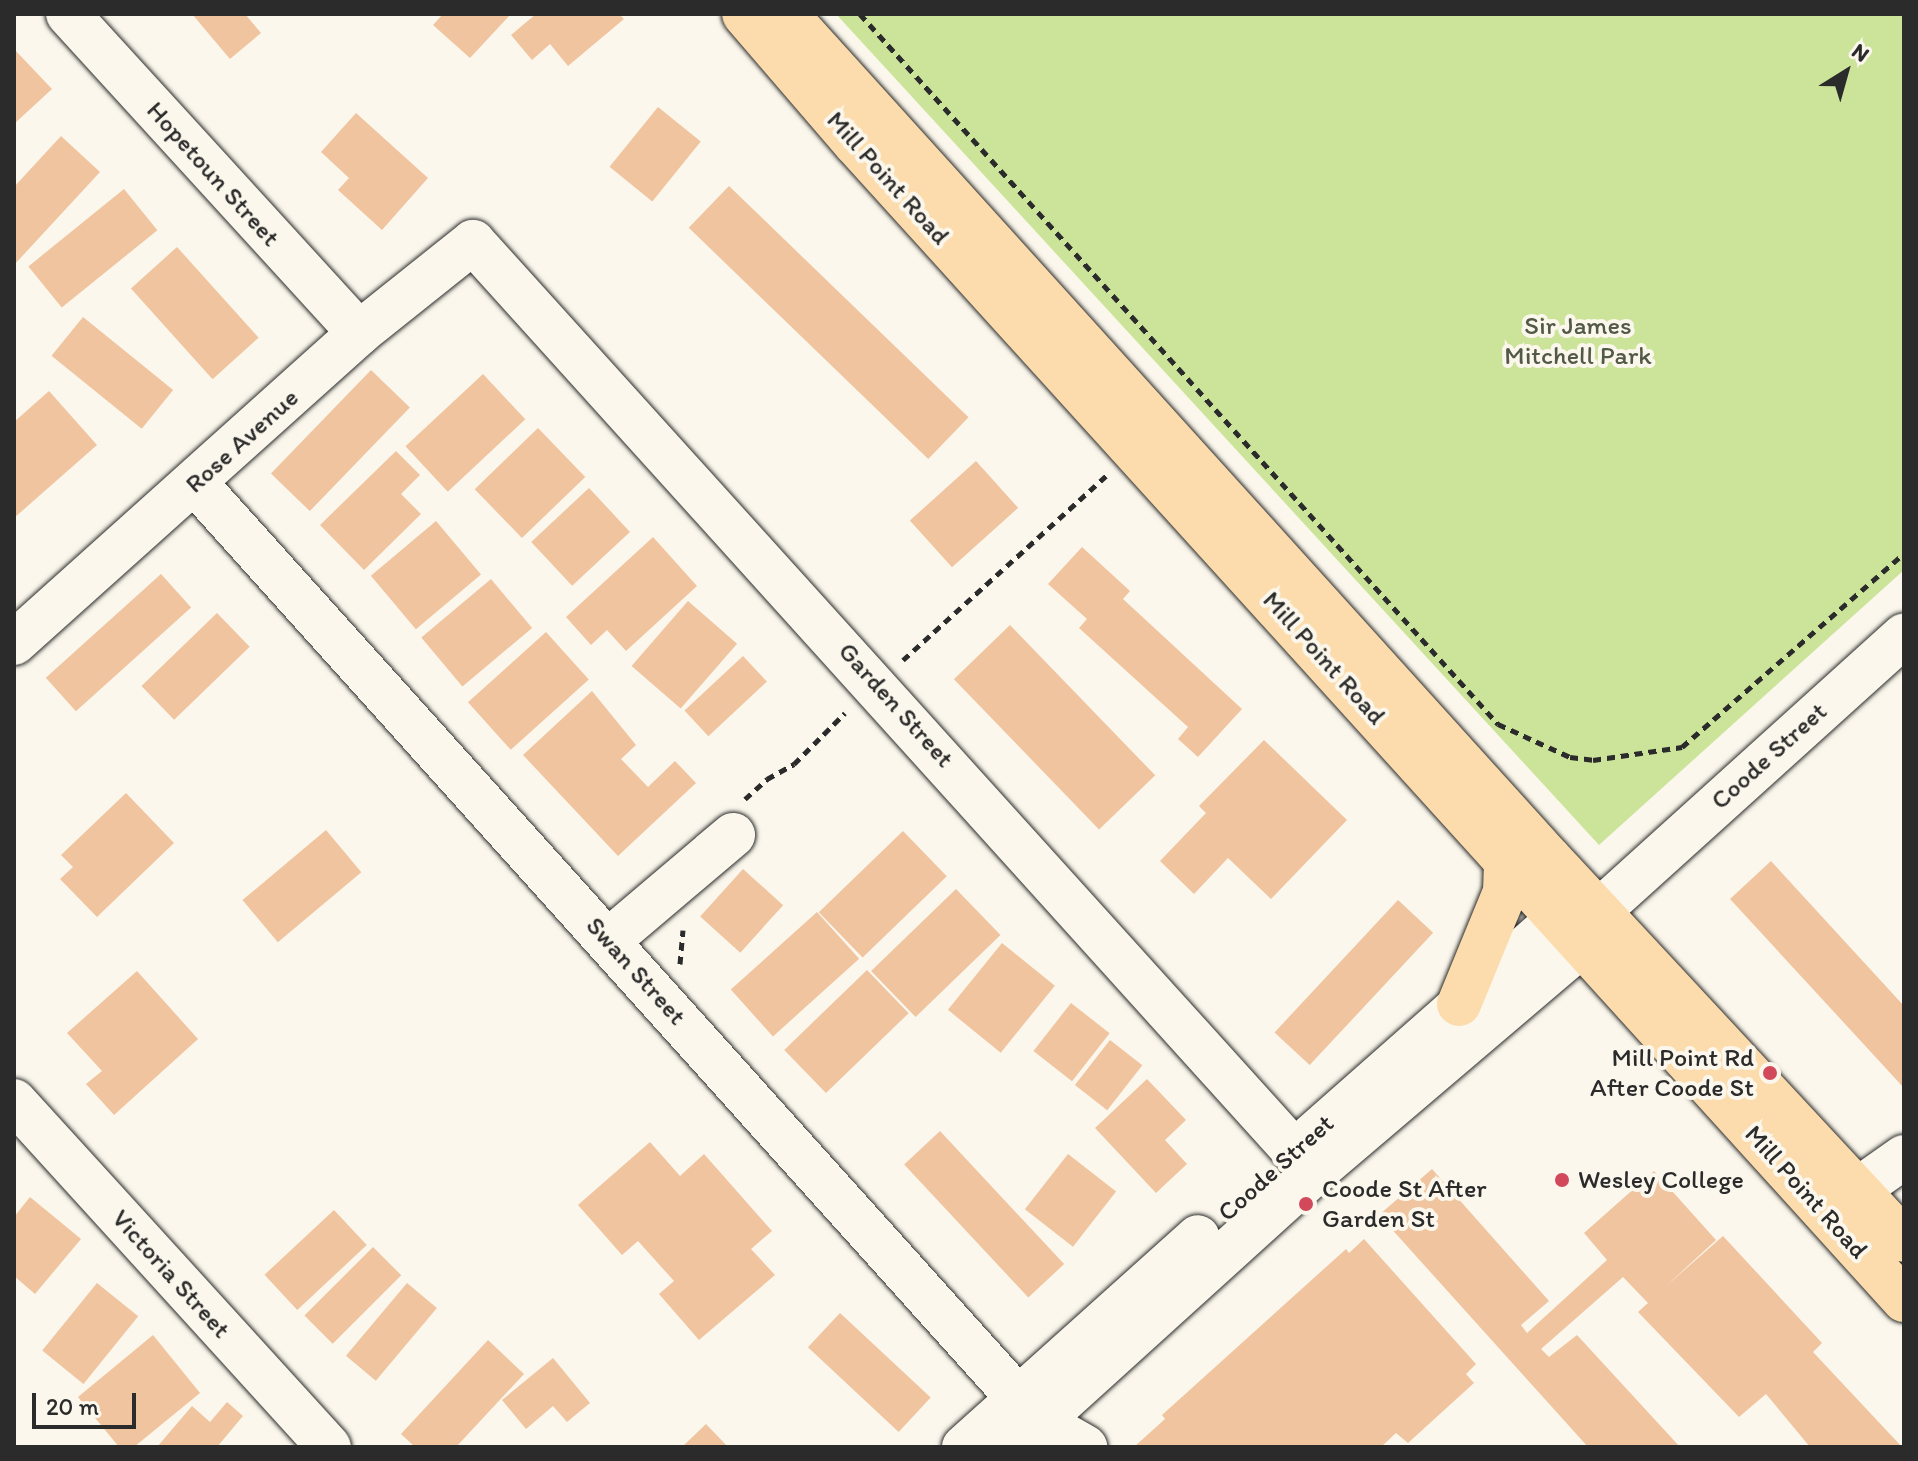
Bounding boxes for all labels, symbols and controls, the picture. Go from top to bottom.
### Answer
north arrow [1806,32,1886,112]
text: N [1847,37,1875,68]
street label: Hopetoun Street [140,95,286,253]
street label: Mill Point Road [820,105,956,251]
park label: Sir James Mitchell Park [1505,310,1651,372]
street label: Rose Avenue [180,383,304,499]
street label: Mill Point Road [1256,585,1392,731]
street label: Garden Street [832,636,960,774]
street label: Coode Street [1705,696,1833,816]
street label: Swan Street [580,911,692,1031]
place label: Mill Point Rd After Coode St [1589,1042,1754,1104]
marker: Mill Point Rd After Coode St [1761,1064,1779,1082]
street label: Coode Street [1212,1108,1340,1228]
street label: Mill Point Road [1738,1119,1874,1265]
place label: Wesley College [1578,1164,1744,1196]
marker: Wesley College [1553,1171,1571,1189]
place label: Coode St After Garden St [1322,1173,1487,1234]
marker: Coode St After Garden St [1297,1195,1315,1213]
street label: Victoria Street [105,1203,237,1345]
scale bar [36,1377,140,1427]
text: 20 m [46,1392,99,1421]

